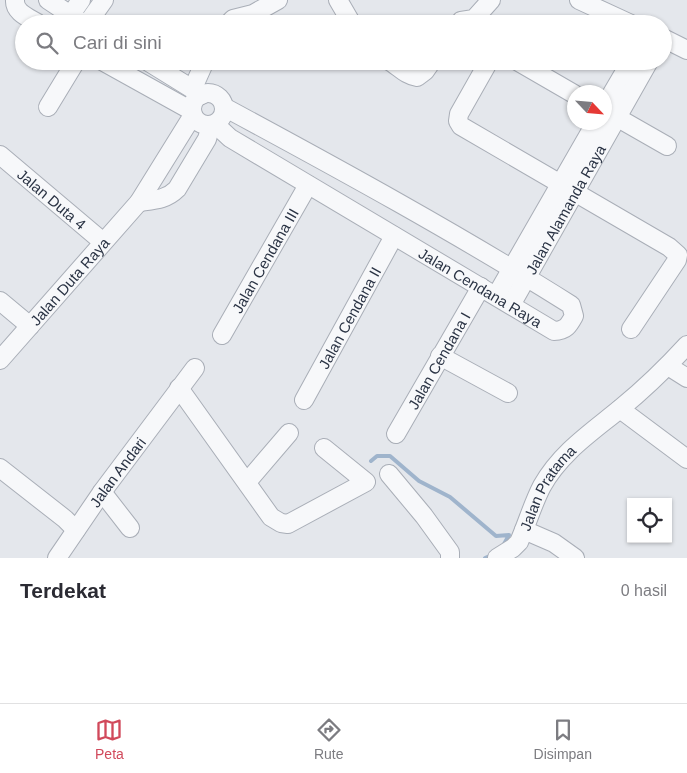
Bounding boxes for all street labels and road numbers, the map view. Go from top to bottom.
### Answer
street label: Jalan Alamanda Raya [522,141,609,277]
street label: Jalan Duta 4 [14,165,90,233]
street label: Jalan Cendana III [228,205,301,316]
street label: Jalan Duta Raya [26,233,113,328]
street label: Jalan Cendana Raya [416,244,546,331]
street label: Jalan Cendana II [314,264,384,371]
street label: Jalan Cendana I [404,309,473,412]
street label: Jalan Andari [86,434,149,510]
street label: Jalan Pratama [516,441,579,533]

